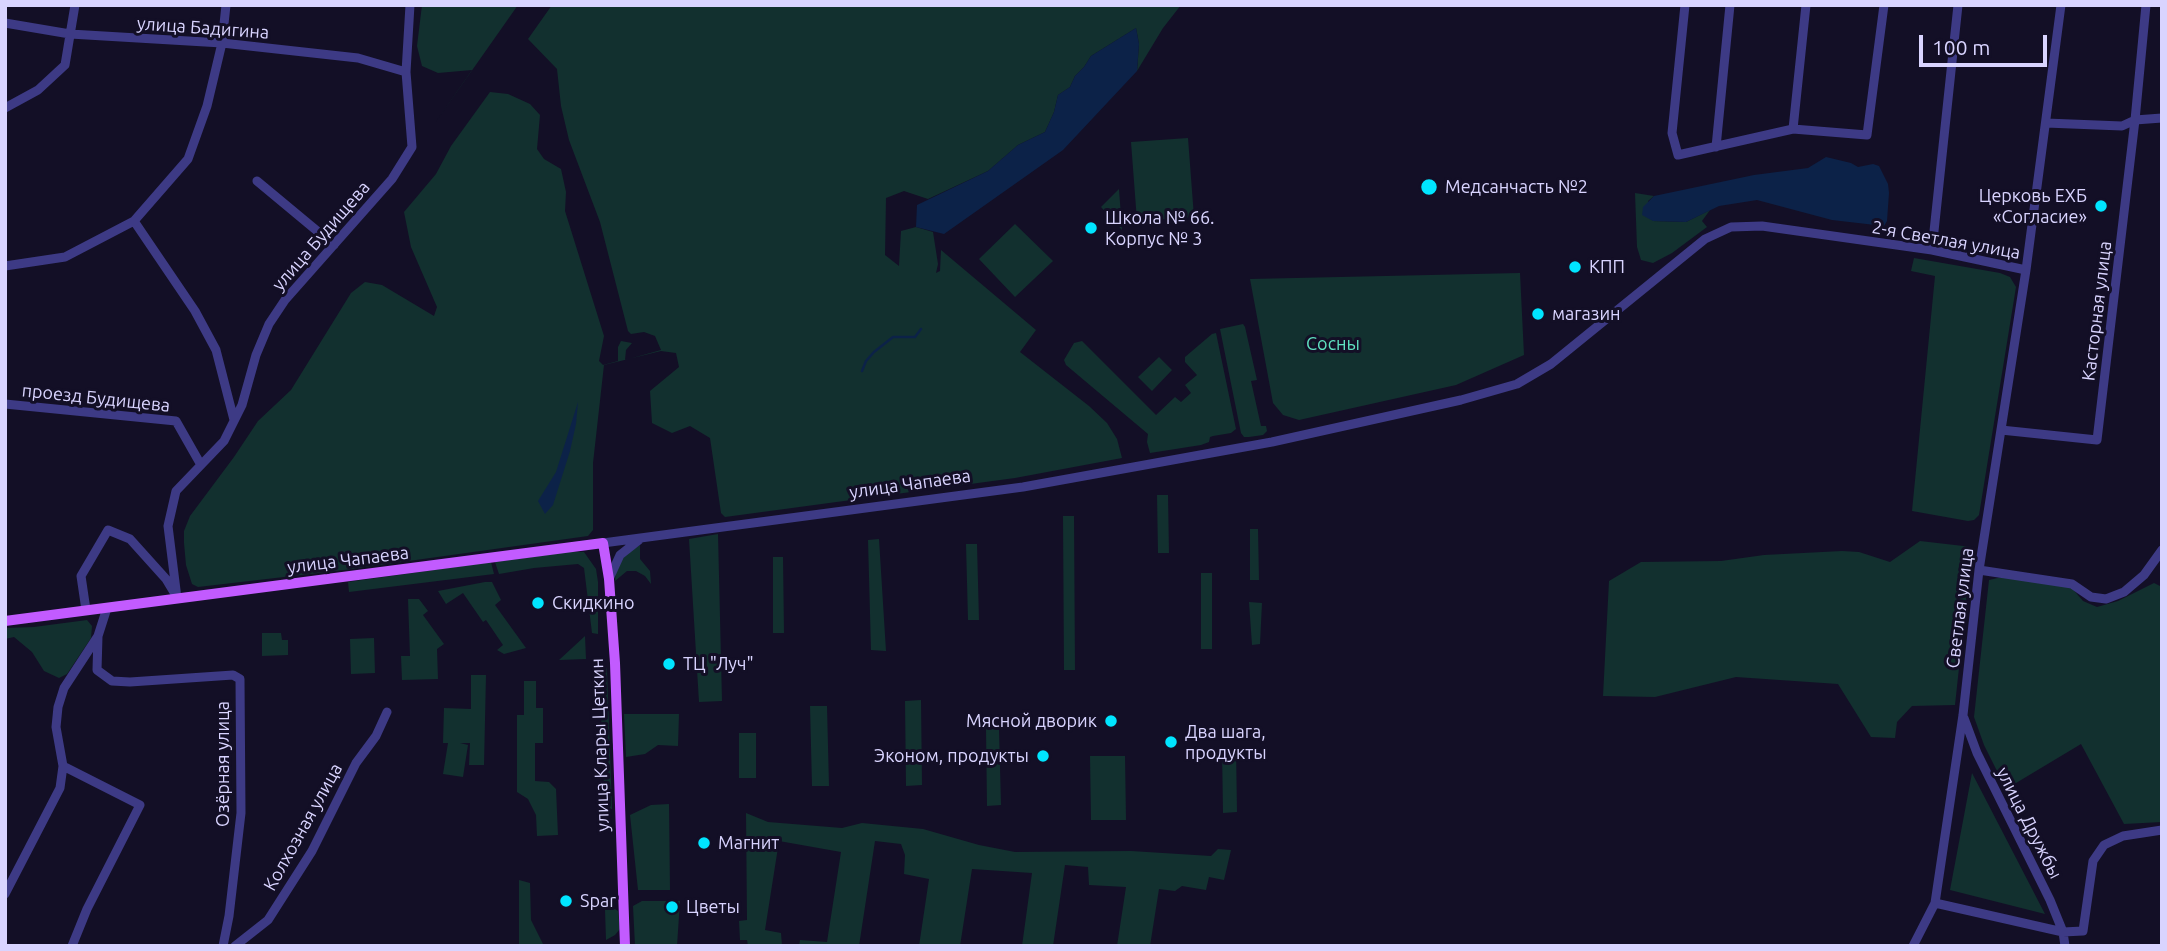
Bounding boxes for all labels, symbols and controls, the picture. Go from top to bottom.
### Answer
street label: улица Бадигина [136,13,270,43]
scale bar [1922,21,2050,65]
text: 100 m [1932,35,1990,59]
place label: Медсанчасть №2 [1445,176,1588,198]
street label: улица Будищева [268,177,374,295]
marker: Медсанчасть №2 [1419,177,1439,197]
place label: Церковь ЕХБ «Согласие» [1979,185,2087,228]
marker: Церковь ЕХБ «Согласие» [2093,198,2109,214]
place label: Школа № 66. Корпус № 3 [1105,207,1214,249]
street label: 2-я Светлая улица [1870,216,2022,264]
marker: Школа № 66. Корпус № 3 [1083,220,1099,236]
street label: Касторная улица [2078,240,2116,382]
place label: КПП [1589,256,1625,278]
marker: КПП [1567,259,1583,275]
place label: магазин [1552,303,1621,325]
marker: магазин [1530,306,1546,322]
park label: Сосны [1306,333,1360,355]
street label: проезд Будищева [21,379,171,417]
street label: улица Чапаева [848,465,972,503]
street label: улица Чапаева [286,542,410,578]
street label: Светлая улица [1942,546,1978,670]
place label: Скидкино [552,592,634,614]
marker: Скидкино [530,595,546,611]
place label: ТЦ "Луч" [683,653,754,675]
marker: ТЦ "Луч" [661,656,677,672]
street label: улица Клары Цеткин [586,658,614,832]
street label: Озёрная улица [212,701,234,827]
place label: Мясной дворик [966,710,1097,732]
marker: Мясной дворик [1103,713,1119,729]
place label: Два шага, продукты [1185,721,1267,764]
marker: Два шага, продукты [1163,734,1179,750]
place label: Эконом, продукты [874,745,1029,767]
marker: Эконом, продукты [1035,748,1051,764]
street label: Колхозная улица [259,759,347,895]
street label: улица Дружбы [1992,764,2066,882]
place label: Магнит [718,832,779,854]
marker: Магнит [696,835,712,851]
place label: Spar [580,890,616,912]
marker: Spar [558,893,574,909]
place label: Цветы [686,896,740,918]
marker: Цветы [664,899,680,915]

